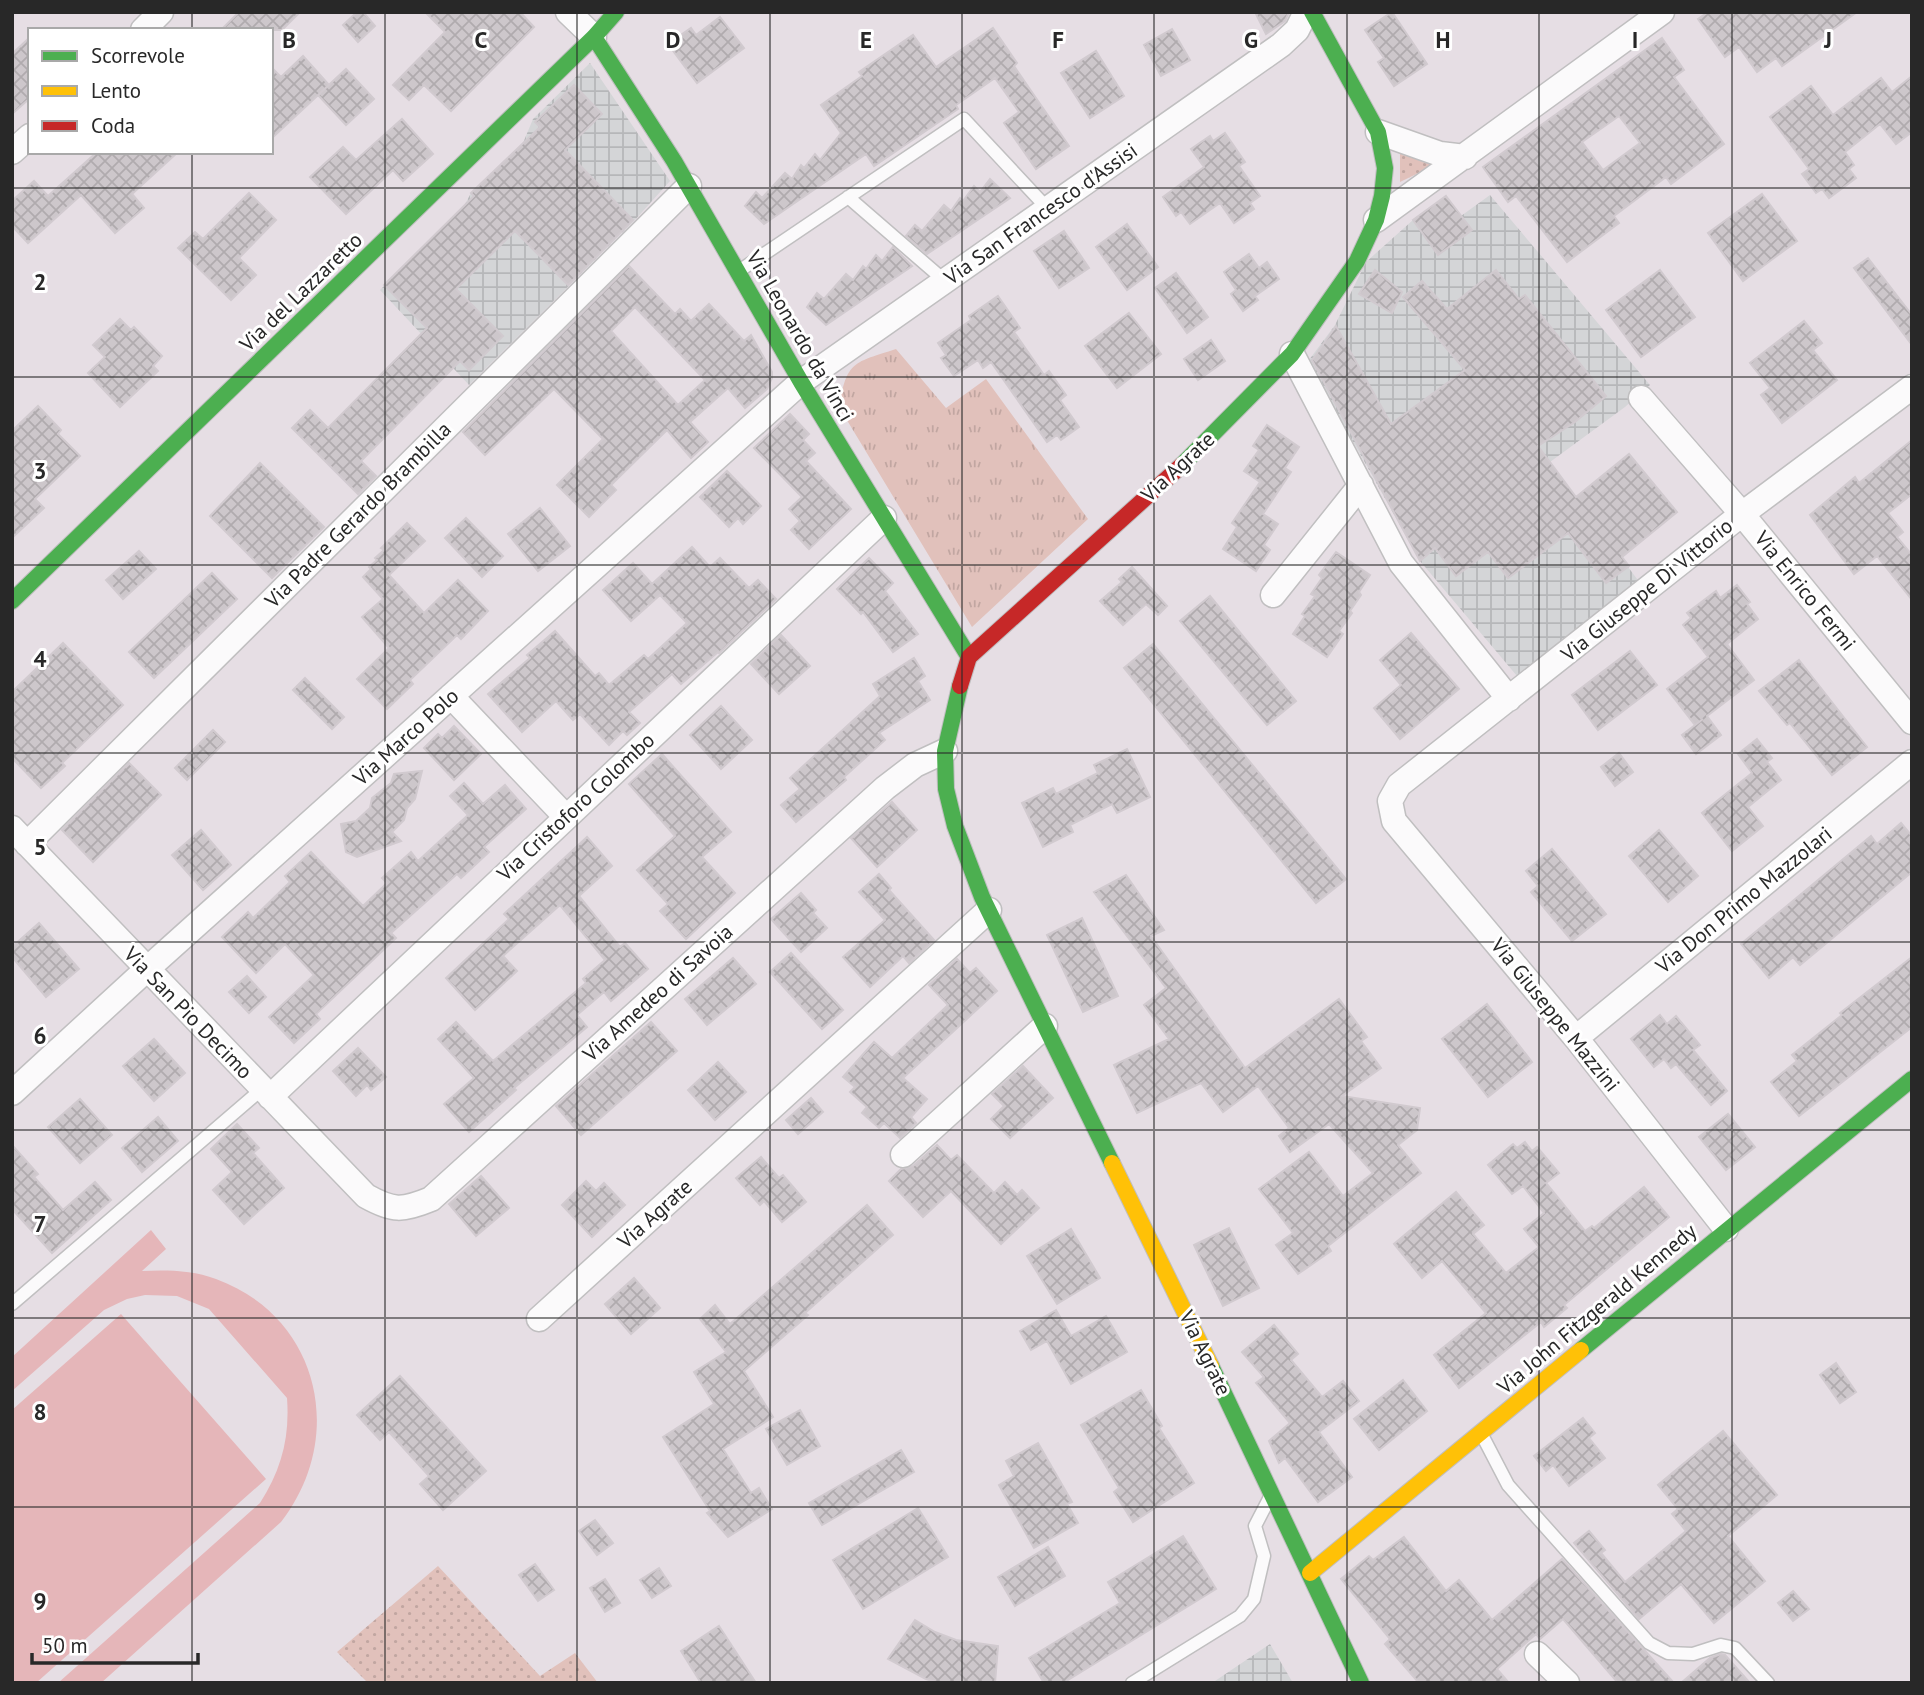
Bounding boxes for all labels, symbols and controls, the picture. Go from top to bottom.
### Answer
text: B [282,25,296,54]
text: C [475,25,488,54]
text: D [666,25,680,54]
text: E [860,25,872,54]
text: F [1052,25,1064,54]
text: G [1244,25,1258,54]
text: H [1436,25,1450,54]
text: I [1632,25,1638,54]
text: J [1823,25,1832,54]
legend [28,28,273,154]
text: Scorrevole [91,42,185,69]
text: Lento [91,77,141,104]
text: Coda [91,112,135,139]
street label: Via San Francesco d'Assisi [938,137,1143,291]
street label: Via del Lazzaretto [233,226,368,358]
street label: Via Leonardo da Vinci [740,245,860,426]
text: 2 [33,267,47,296]
street label: Via Padre Gerardo Brambilla [258,416,457,614]
street label: Via Agrate [1134,426,1220,508]
text: 3 [33,456,47,485]
street label: Via Giuseppe Di Vittorio [1555,512,1738,668]
street label: Via Enrico Fermi [1748,525,1862,656]
text: 4 [33,644,47,673]
street label: Via Marco Polo [346,682,464,792]
street label: Via Cristoforo Colombo [490,727,660,887]
street label: Via Don Primo Mazzolari [1649,820,1837,980]
text: 5 [33,832,47,861]
street label: Via Amedeo di Savoia [576,918,738,1068]
street label: Via Giuseppe Mazzini [1484,931,1626,1097]
street label: Via San Pio Decimo [117,940,259,1085]
text: 6 [33,1021,47,1050]
street label: Via Agrate [611,1173,698,1255]
text: 7 [33,1209,47,1238]
street label: Via John Fitzgerald Kennedy [1491,1217,1702,1401]
street label: Via Agrate [1173,1305,1238,1400]
text: 8 [33,1397,47,1426]
text: 9 [33,1586,47,1615]
scale bar [32,1622,198,1666]
text: 50 m [42,1632,88,1659]

